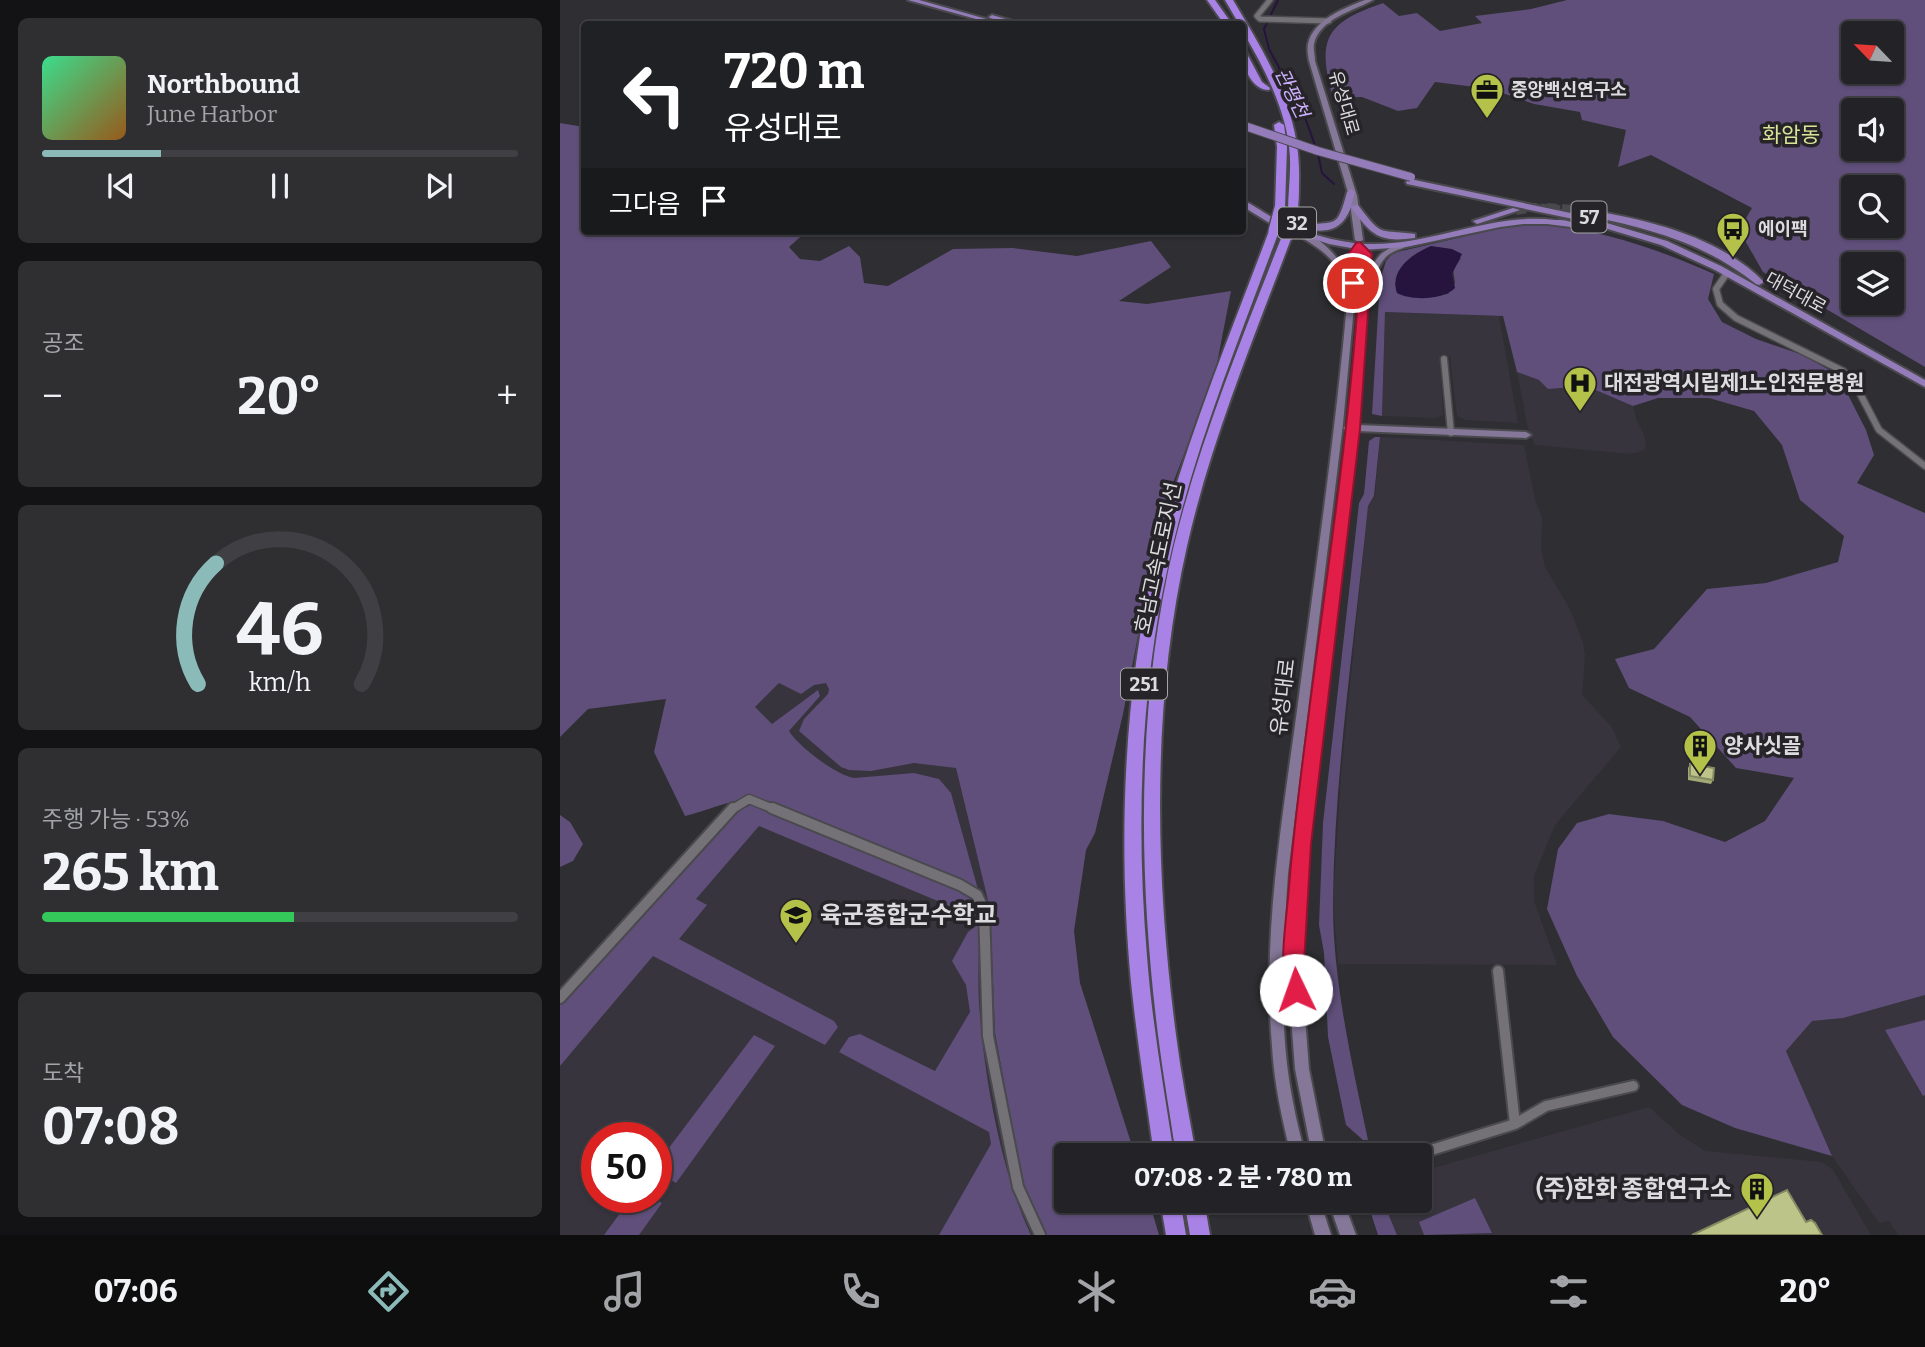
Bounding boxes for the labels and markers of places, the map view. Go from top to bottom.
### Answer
office icon: 중앙백신연구소 [1468,71,1506,120]
place label: 중앙백신연구소 [1511,79,1627,101]
bus stop icon: 에이팩 [1714,210,1752,259]
place label: 에이팩 [1758,218,1808,240]
pin [1323,253,1383,313]
hospital icon: 대전광역시립제1노인전문병원 [1561,364,1599,413]
place label: 대전광역시립제1노인전문병원 [1604,370,1864,396]
building icon: 양사싯골 [1681,727,1719,776]
place label: 양사싯골 [1724,733,1801,759]
school or university icon: 육군종합군수학교 [777,896,815,945]
place label: 육군종합군수학교 [820,901,997,929]
building icon: (주)한화 종합연구소 [1738,1170,1776,1219]
place label: (주)한화 종합연구소 [1536,1175,1732,1203]

